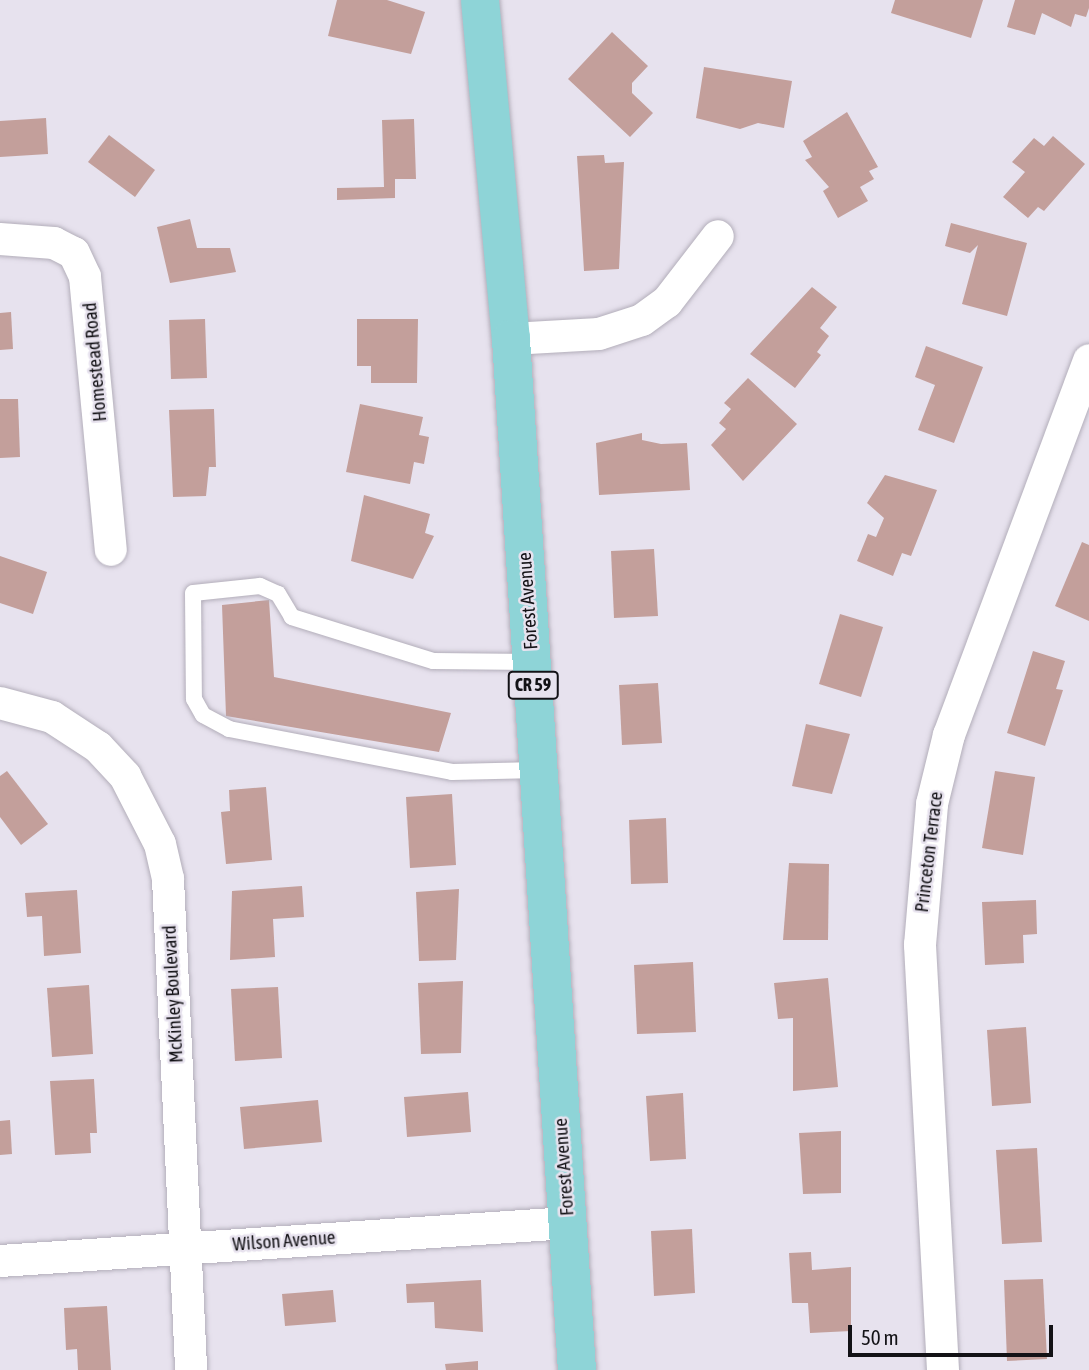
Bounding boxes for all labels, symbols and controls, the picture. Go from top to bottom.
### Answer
street label: Homestead Road [78,301,112,423]
street label: Forest Avenue [513,551,543,651]
road number: CR 59 [507,670,559,700]
street label: Princeton Terrace [910,790,948,914]
street label: McKinley Boulevard [158,925,188,1063]
street label: Forest Avenue [549,1117,579,1217]
street label: Wilson Avenue [232,1226,336,1256]
scale bar [851,1310,1056,1354]
text: 50 m [861,1325,899,1349]

